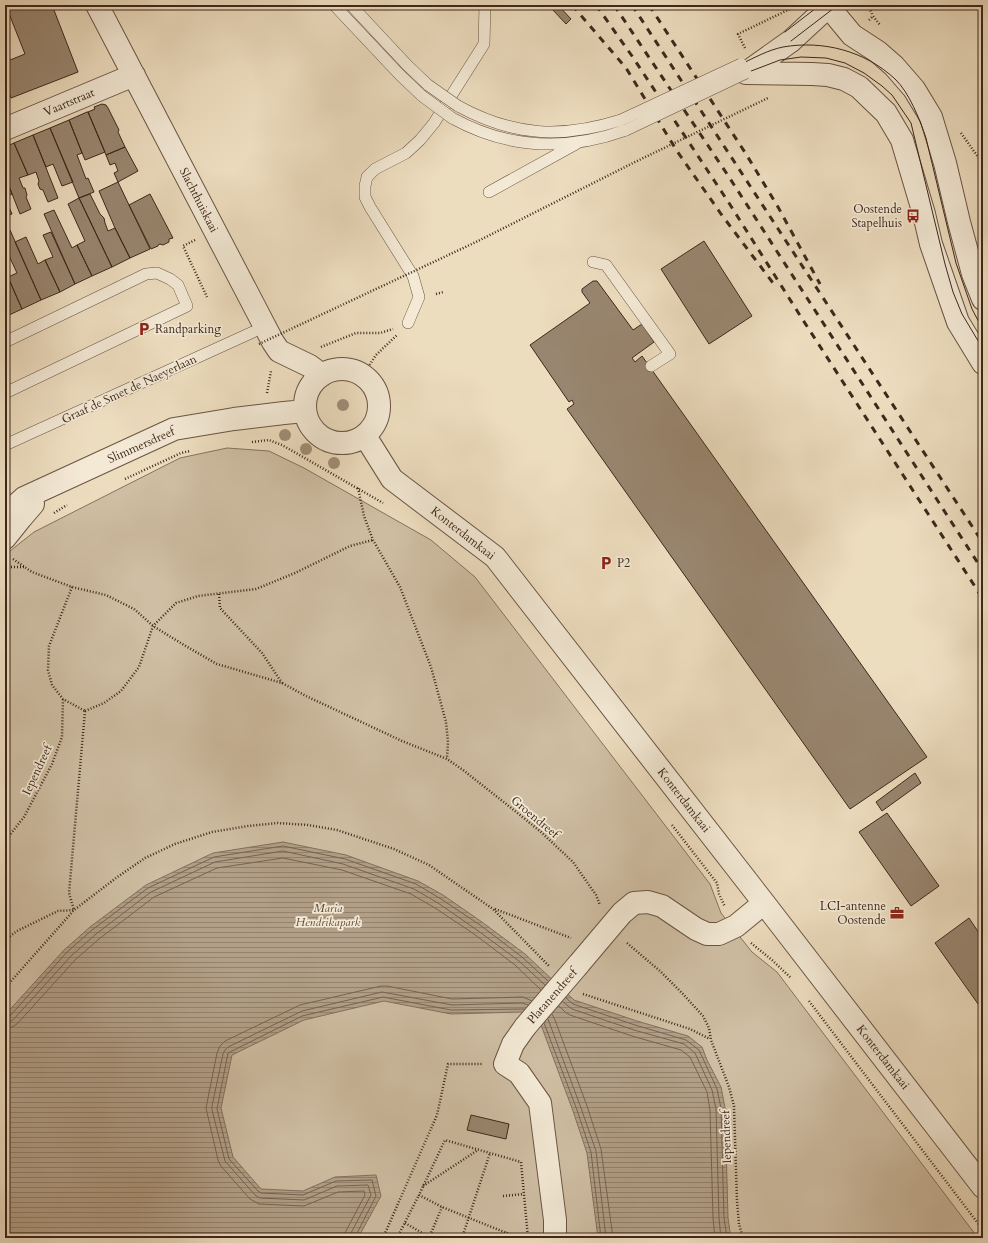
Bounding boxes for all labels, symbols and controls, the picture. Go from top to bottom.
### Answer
street label: Vaartstraat [41,84,97,120]
street label: Slachthuiskaai [176,165,222,236]
place label: Oostende Stapelhuis [852,201,902,231]
bus stop icon: Oostende Stapelhuis [905,208,921,224]
parking icon: Randparking [136,321,152,337]
place label: Randparking [155,321,221,337]
street label: Graaf de Smet de Naeyerlaan [59,351,199,427]
street label: Slimmersdreef [105,422,179,467]
street label: Konterdamkaai [427,503,499,564]
parking icon: P2 [598,555,614,571]
place label: P2 [617,555,630,571]
street label: Iependreef [18,740,57,798]
street label: Konterdamkaai [654,764,715,836]
street label: Groendreef [508,792,564,843]
place label: LCI-antenne Oostende [820,898,886,928]
park label: Maria Hendrikapark [295,900,361,930]
office icon: LCI-antenne Oostende [889,905,905,921]
street label: Platanendreef [523,963,582,1027]
street label: Konterdamkaai [853,1021,914,1093]
street label: Iependreef [717,1108,735,1164]

